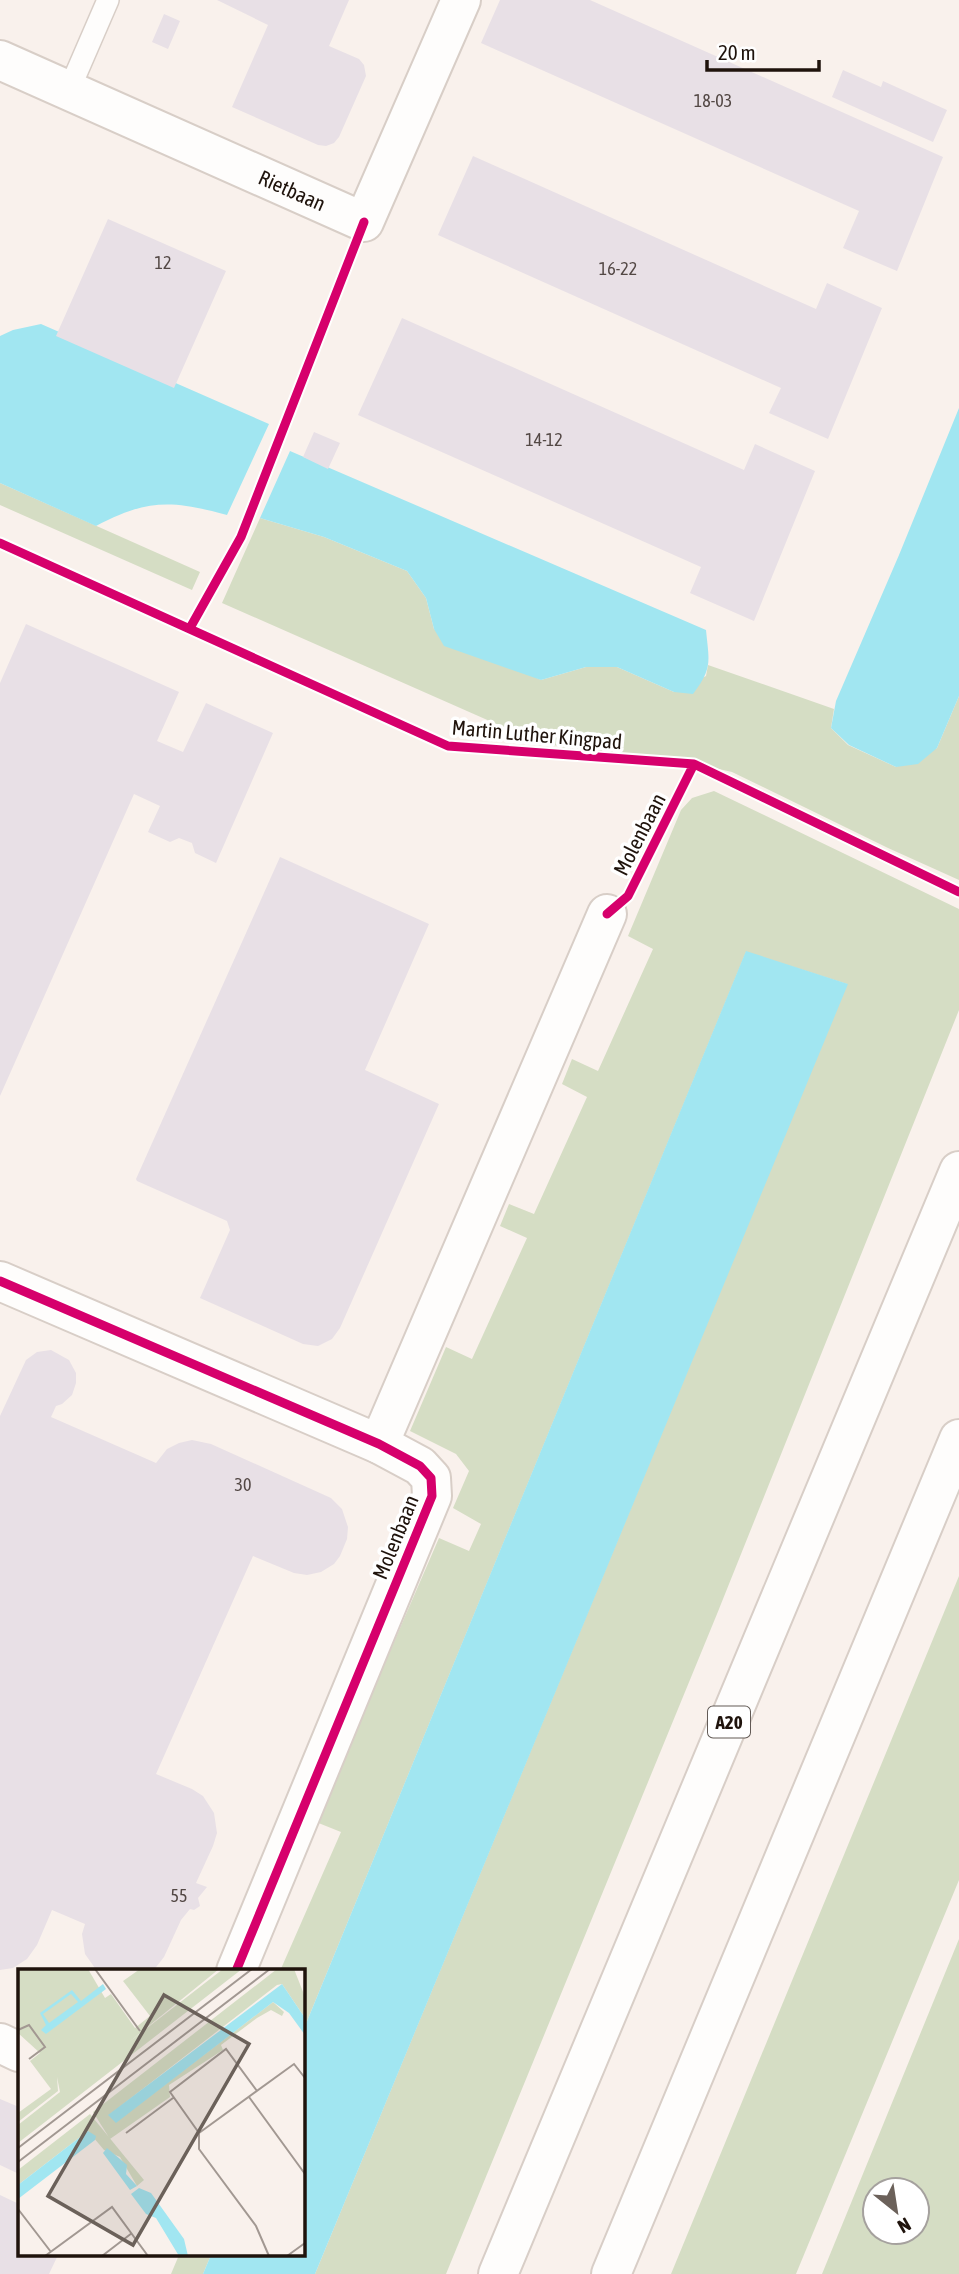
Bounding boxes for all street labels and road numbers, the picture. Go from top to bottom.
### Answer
street label: Rietbaan [255,165,330,215]
street label: Martin Luther Kingpad [451,715,623,753]
street label: Molenbaan [608,789,670,879]
street label: Molenbaan [367,1491,423,1583]
road number: A20 [708,1706,750,1738]

